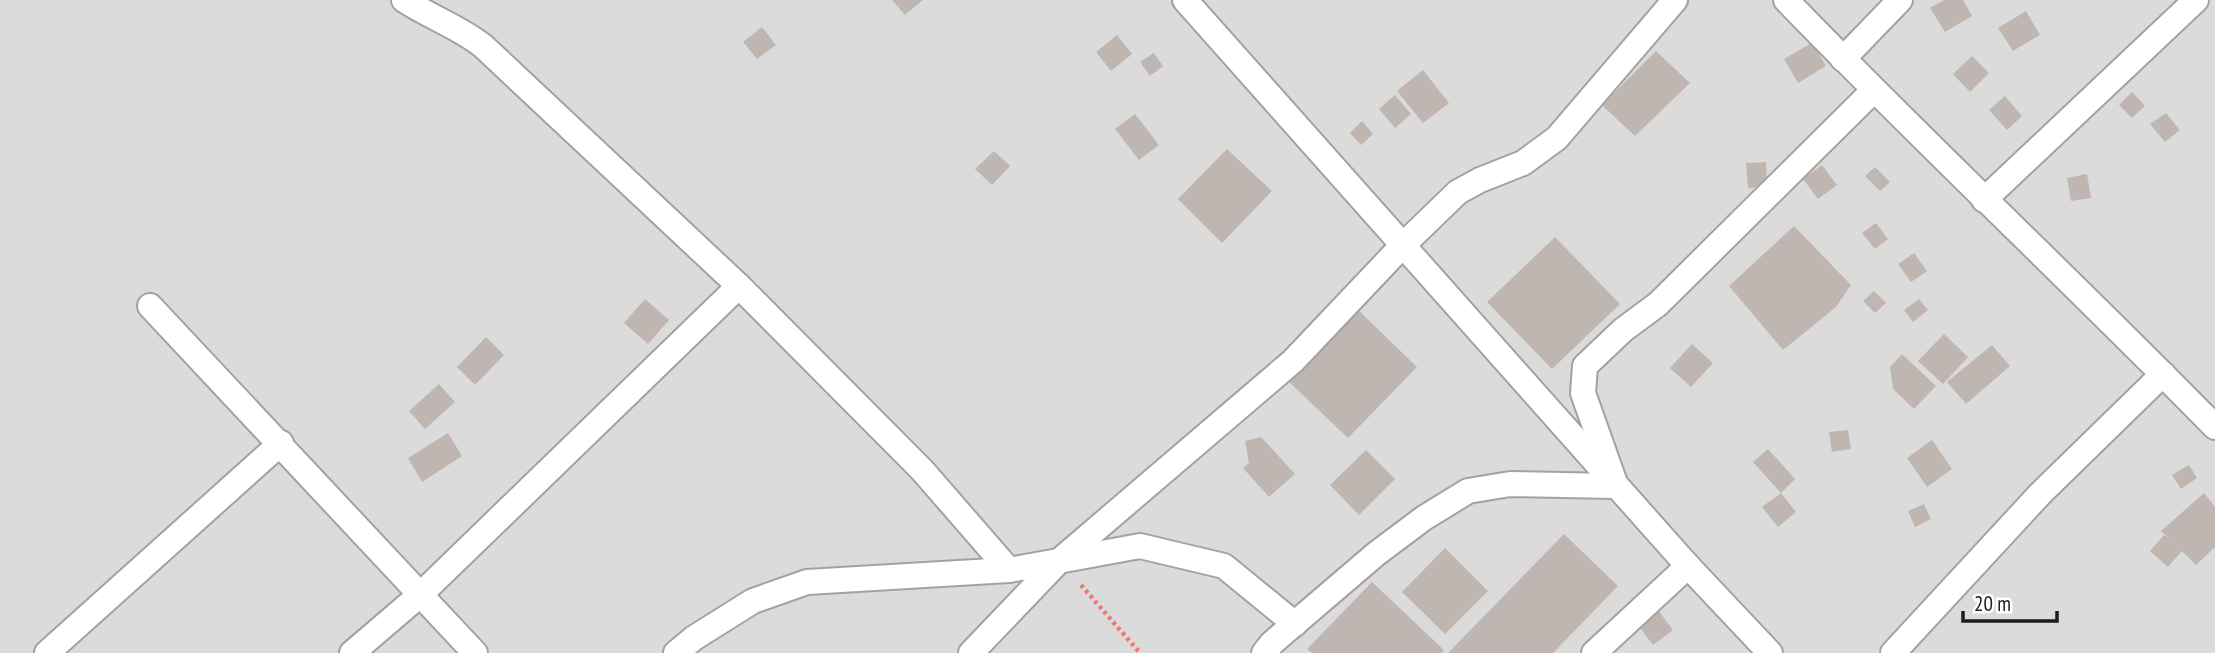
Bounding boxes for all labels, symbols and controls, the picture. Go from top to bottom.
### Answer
scale bar [1963,580,2058,624]
text: 20 m [1974,590,2011,617]

